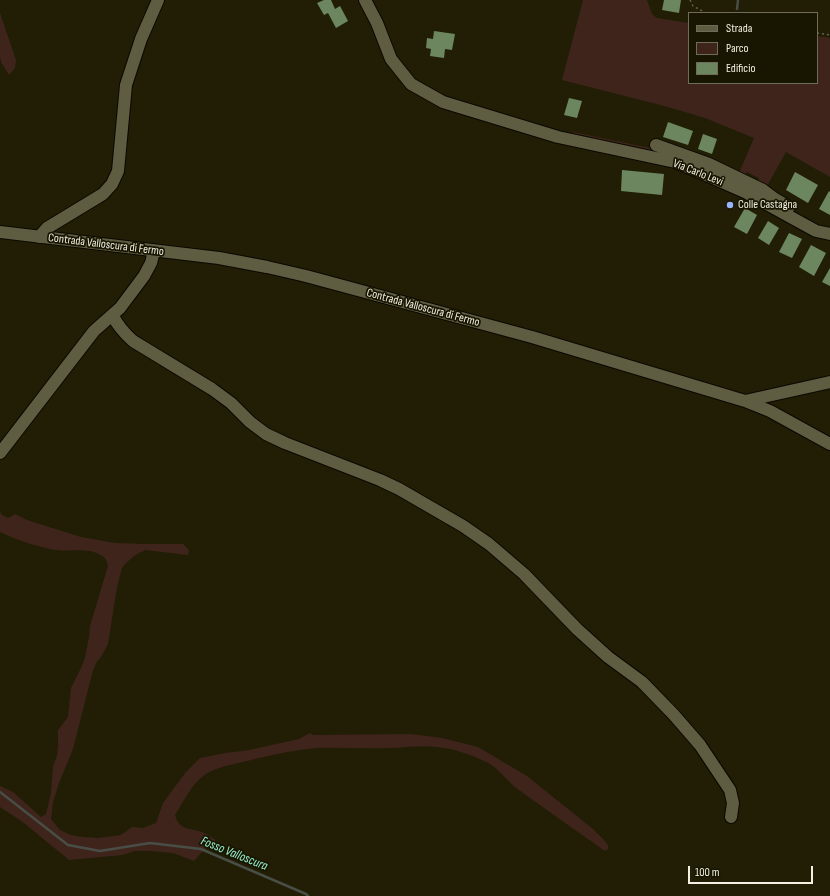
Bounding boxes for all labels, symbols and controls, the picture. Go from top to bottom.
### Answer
legend [688,12,818,84]
text: Strada [726,21,752,36]
text: Parco [726,41,749,56]
text: Edificio [726,61,755,76]
street label: Via Carlo Levi [671,156,725,190]
place label: Colle Castagna [738,198,797,212]
marker: Colle Castagna [725,200,735,210]
street label: Contrada Valloscura di Fermo [47,231,165,259]
street label: Contrada Valloscura di Fermo [365,286,481,330]
water label: Fosso Valloscura [198,834,270,874]
scale bar [690,858,815,884]
text: 100 m [695,865,720,880]

